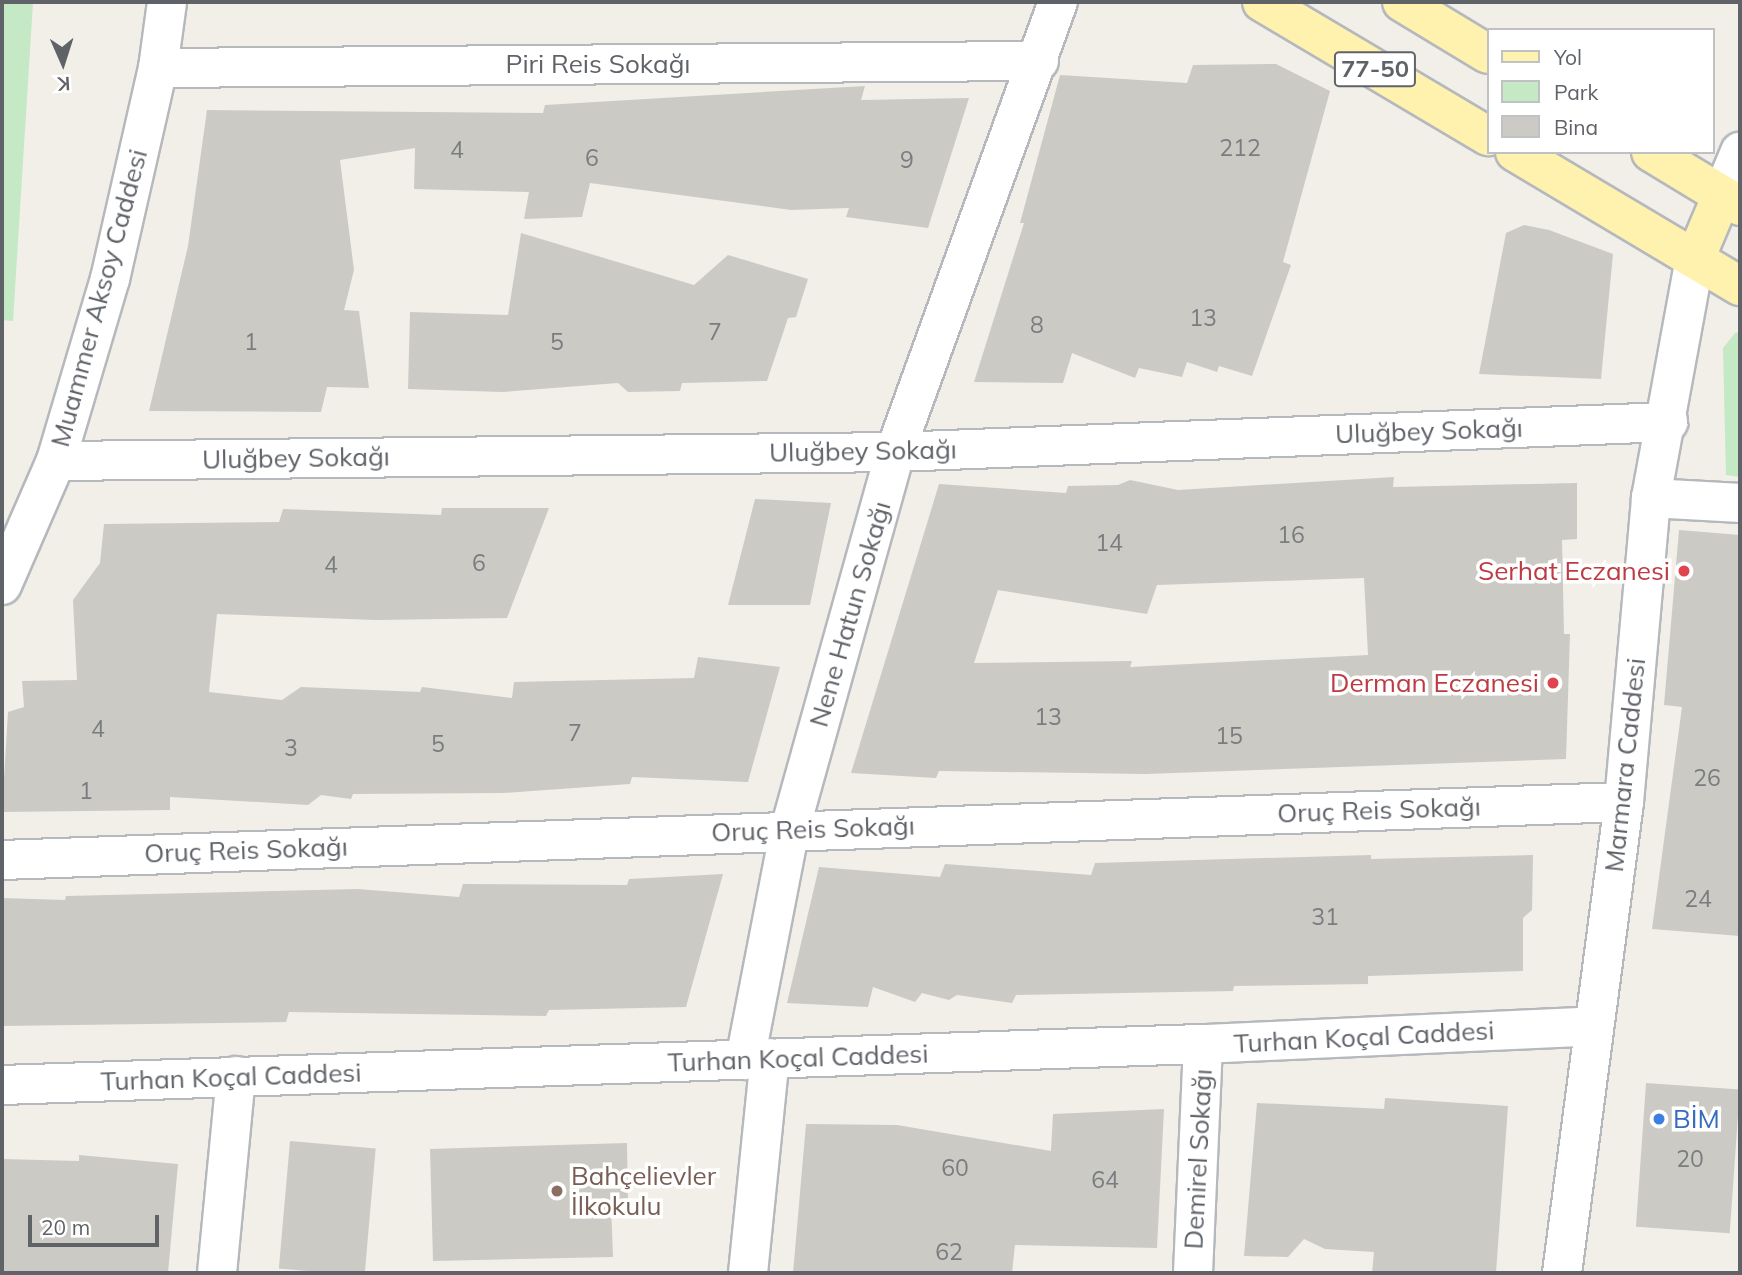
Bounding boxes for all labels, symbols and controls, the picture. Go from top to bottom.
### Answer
north arrow [28,28,98,98]
legend [1486,28,1714,154]
text: Yol [1554,44,1582,70]
street label: Piri Reis Sokağı [505,48,691,80]
road number: 77-50 [1333,48,1417,90]
text: K [57,72,71,96]
text: Park [1554,79,1598,105]
text: Bina [1554,114,1598,140]
house number: 212 [1219,134,1261,162]
house number: 4 [450,136,464,164]
house number: 6 [585,144,599,172]
street label: Muammer Aksoy Caddesi [44,146,154,450]
house number: 9 [900,146,914,174]
house number: 13 [1189,304,1217,332]
house number: 8 [1030,311,1044,339]
house number: 7 [708,318,722,346]
house number: 1 [244,328,258,356]
house number: 5 [550,328,564,356]
street label: Uluğbey Sokağı [1335,412,1523,450]
street label: Uluğbey Sokağı [769,434,957,468]
street label: Uluğbey Sokağı [202,441,390,475]
street label: Nene Hatun Sokağı [803,498,897,730]
house number: 16 [1277,521,1305,549]
house number: 14 [1095,529,1123,557]
house number: 6 [472,549,486,577]
house number: 4 [324,551,338,579]
place label: Serhat Eczanesi [1478,555,1670,587]
marker: Serhat Eczanesi [1676,563,1692,579]
street label: Marmara Caddesi [1598,657,1652,873]
place label: Derman Eczanesi [1330,667,1539,699]
marker: Derman Eczanesi [1545,675,1561,691]
house number: 13 [1034,703,1062,731]
house number: 4 [91,715,105,743]
house number: 7 [568,719,582,747]
house number: 15 [1215,722,1243,750]
house number: 5 [431,730,445,758]
house number: 3 [284,734,298,762]
house number: 26 [1693,764,1721,792]
house number: 1 [79,777,93,805]
street label: Oruç Reis Sokağı [1277,791,1481,829]
street label: Oruç Reis Sokağı [711,810,915,848]
street label: Oruç Reis Sokağı [144,831,348,869]
house number: 24 [1684,885,1712,913]
house number: 31 [1311,903,1339,931]
street label: Turhan Koçal Caddesi [1233,1015,1495,1059]
street label: Turhan Koçal Caddesi [667,1038,929,1078]
street label: Turhan Koçal Caddesi [100,1057,362,1097]
street label: Demirel Sokağı [1178,1068,1218,1250]
place label: BİM [1673,1103,1720,1135]
marker: BİM [1651,1111,1667,1127]
house number: 20 [1676,1145,1704,1173]
house number: 60 [941,1154,969,1182]
place label: Bahçelievler İlkokulu [571,1160,716,1222]
house number: 64 [1091,1166,1119,1194]
marker: Bahçelievler İlkokulu [549,1183,565,1199]
scale bar [32,1202,163,1246]
text: 20 m [41,1214,90,1240]
house number: 62 [935,1238,963,1266]

